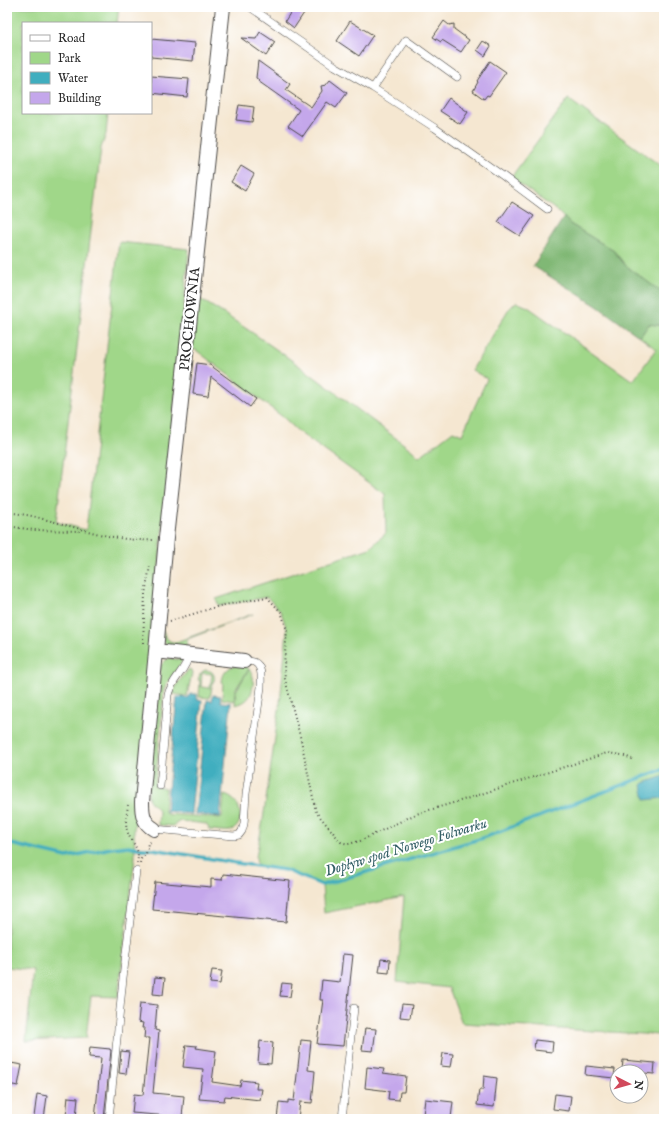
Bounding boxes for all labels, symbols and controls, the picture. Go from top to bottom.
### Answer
legend [22,22,152,114]
text: Road [58,31,86,46]
text: Park [58,51,81,66]
text: Water [58,71,89,86]
text: Building [58,91,102,106]
street label: PROCHOWNIA [176,266,204,372]
water label: Dopływ spod Nowego Folwarku [323,813,490,882]
north arrow [609,1064,649,1104]
text: N [630,1078,646,1091]

